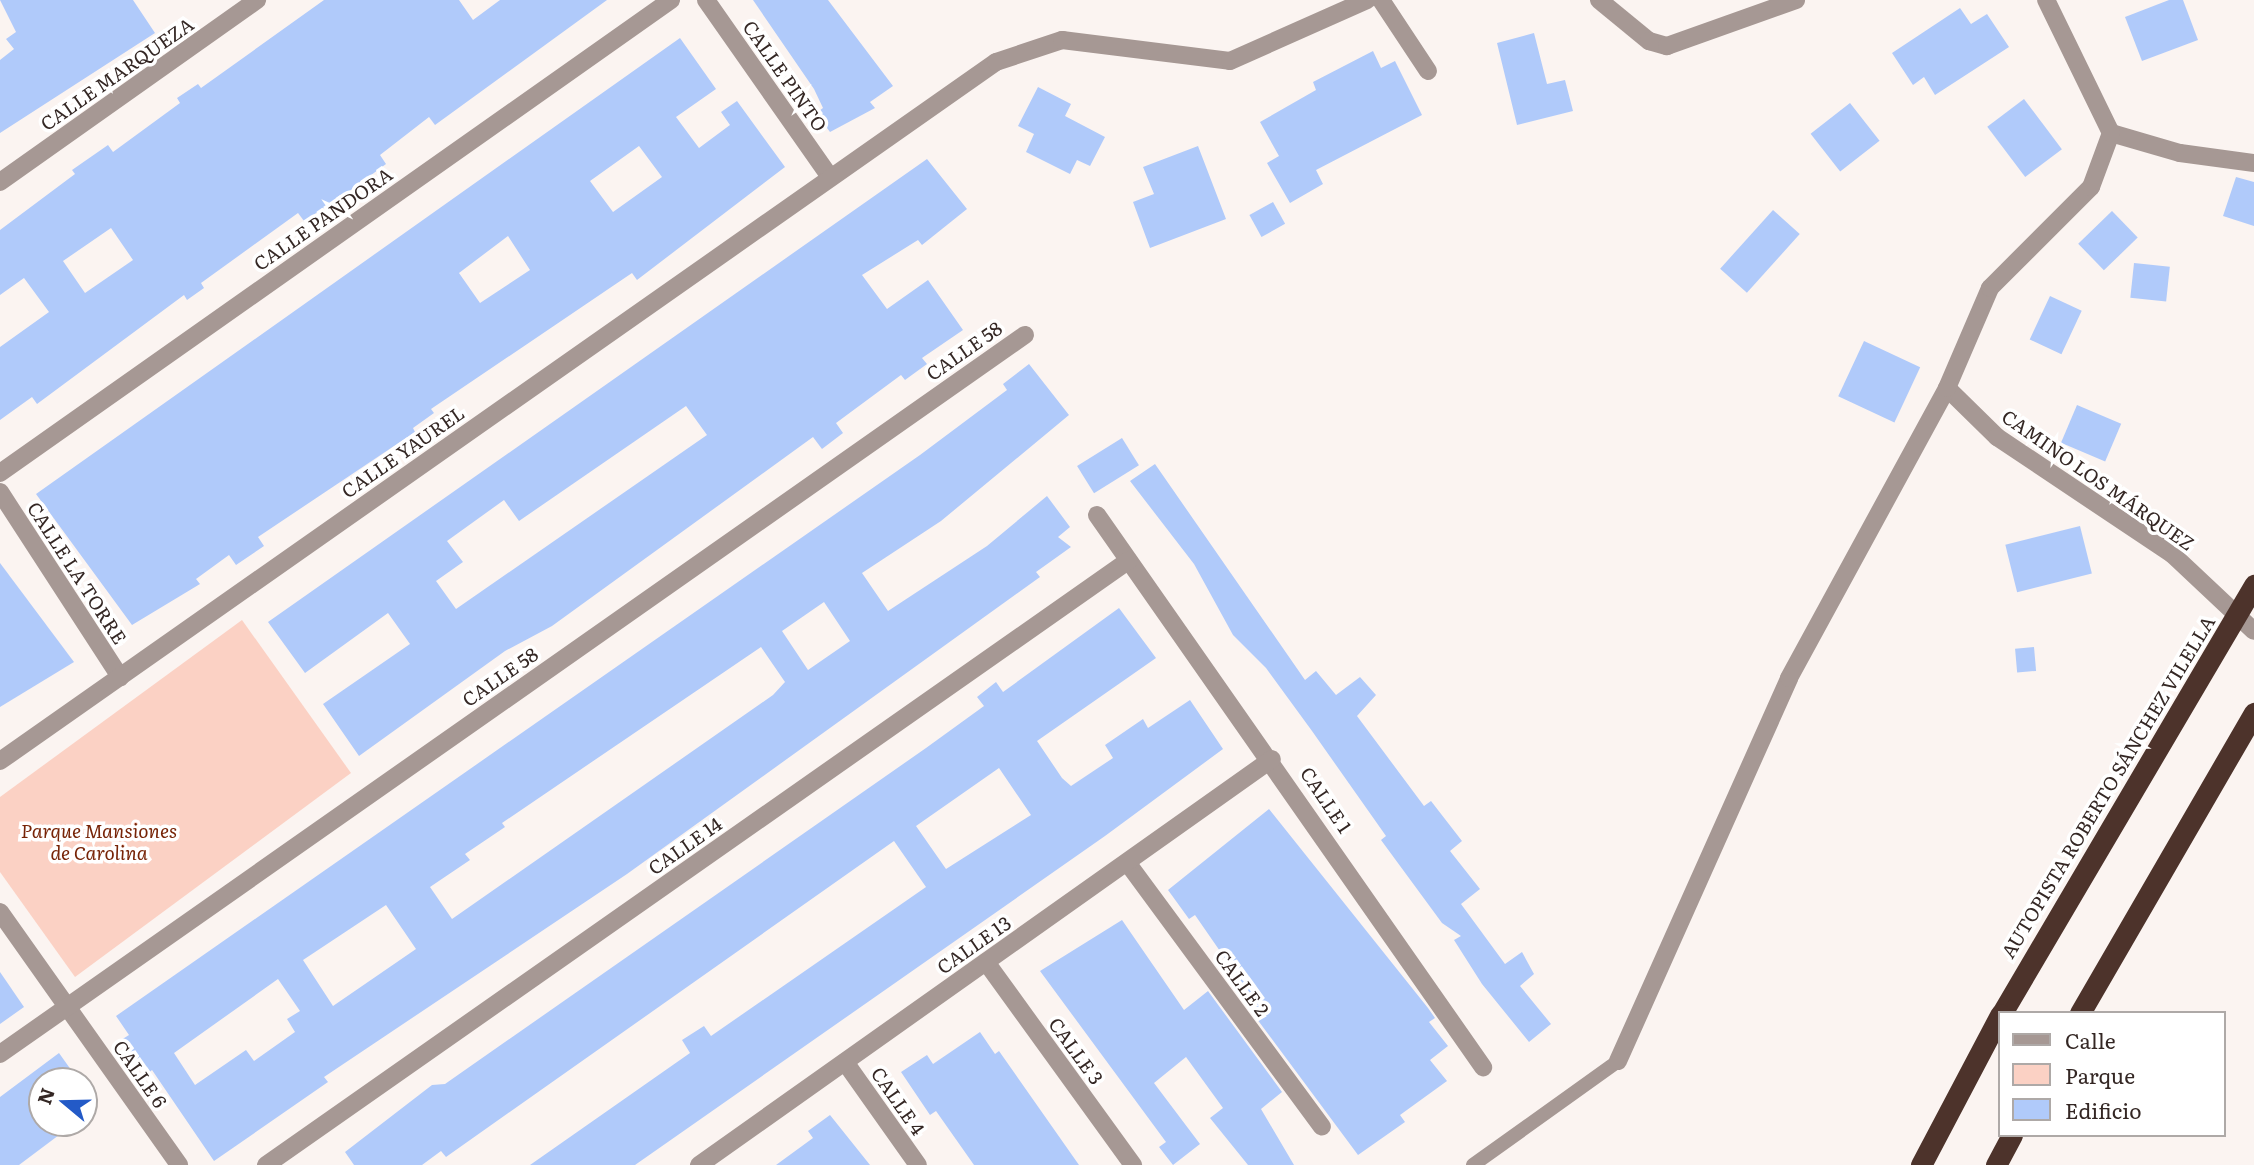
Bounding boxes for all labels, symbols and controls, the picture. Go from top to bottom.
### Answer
street label: CALLE MARQUEZA [36,13,198,135]
street label: CALLE PINTO [738,16,832,136]
street label: CALLE PANDORA [249,163,397,275]
street label: CALLE 58 [922,317,1006,385]
street label: CALLE YAUREL [337,401,469,503]
street label: CAMINO LOS MÁRQUEZ [1997,405,2199,555]
street label: CALLE LA TORRE [23,498,131,648]
street label: AUTOPISTA ROBERTO SÁNCHEZ VILELLA [1996,612,2220,962]
street label: CALLE 58 [458,643,542,711]
street label: CALLE 1 [1296,763,1356,837]
street label: CALLE 14 [644,812,726,880]
park label: Parque Mansiones de Carolina [21,820,177,864]
street label: CALLE 13 [933,911,1015,979]
street label: CALLE 2 [1210,945,1274,1021]
legend [1998,1011,2226,1137]
street label: CALLE 3 [1044,1013,1108,1089]
text: Calle [2065,1024,2116,1055]
street label: CALLE 6 [109,1036,171,1112]
text: Parque [2065,1059,2135,1090]
street label: CALLE 4 [866,1063,930,1139]
north arrow [28,1067,98,1137]
text: N [29,1084,61,1108]
text: Edificio [2065,1094,2141,1125]

